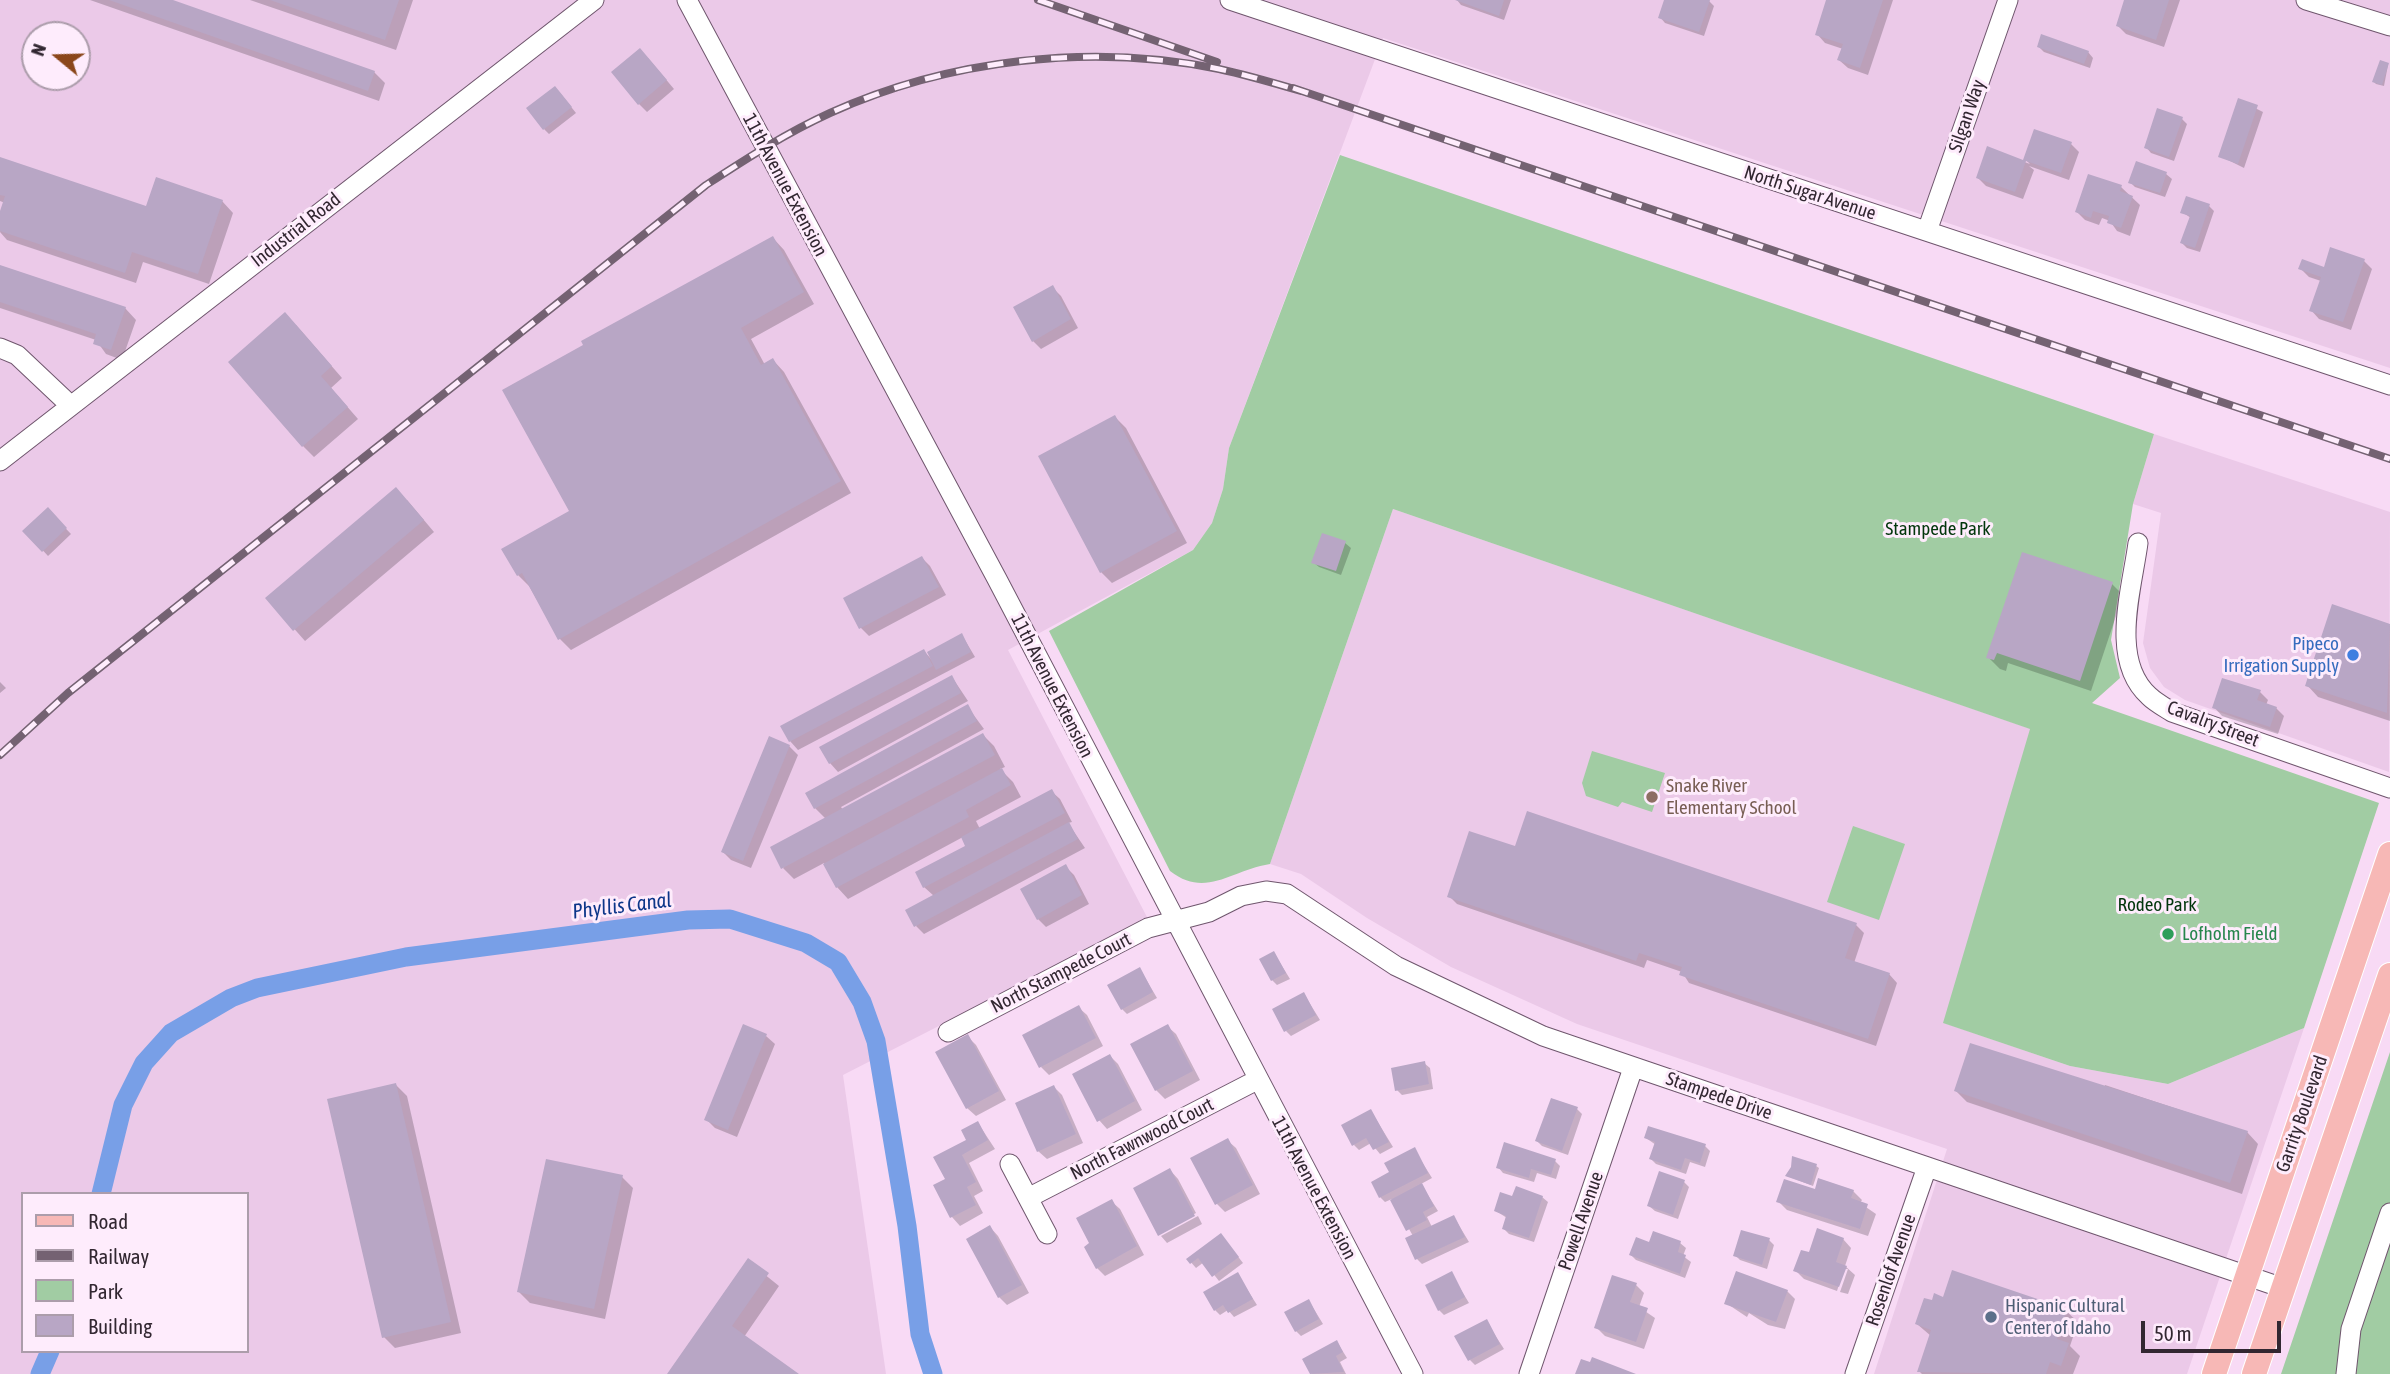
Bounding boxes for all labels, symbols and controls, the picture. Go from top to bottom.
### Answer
north arrow [21,21,91,91]
text: N [26,41,50,59]
street label: Silgan Way [1944,77,1990,155]
street label: 11th Avenue Extension [738,110,832,260]
street label: North Sugar Avenue [1741,161,1879,225]
street label: Industrial Road [247,188,345,272]
park label: Stampede Park [1885,518,1991,540]
street label: 11th Avenue Extension [1006,610,1098,762]
place label: Pipeco Irrigation Supply [2224,633,2339,677]
marker: Pipeco Irrigation Supply [2345,647,2361,663]
street label: Cavalry Street [2164,696,2262,752]
place label: Snake River Elementary School [1666,775,1797,819]
marker: Snake River Elementary School [1644,789,1660,805]
water label: Phyllis Canal [571,887,673,925]
park label: Rodeo Park [2117,894,2197,916]
place label: Lofholm Field [2182,923,2277,945]
marker: Lofholm Field [2160,926,2176,942]
street label: North Stampede Court [987,928,1135,1018]
street label: Garrity Boulevard [2271,1053,2333,1175]
street label: Stampede Drive [1663,1067,1775,1125]
street label: North Fawnwood Court [1067,1093,1217,1185]
street label: 11th Avenue Extension [1267,1113,1361,1263]
street label: Powell Avenue [1553,1169,1609,1273]
legend [21,1192,248,1353]
text: Road [88,1209,128,1233]
street label: Rosenlof Avenue [1861,1211,1921,1329]
text: Railway [88,1244,149,1268]
text: Park [88,1279,123,1303]
place label: Hispanic Cultural Center of Idaho [2005,1295,2125,1339]
scale bar [2145,1308,2285,1352]
marker: Hispanic Cultural Center of Idaho [1983,1309,1999,1325]
text: Building [88,1314,152,1338]
text: 50 m [2154,1321,2192,1345]

